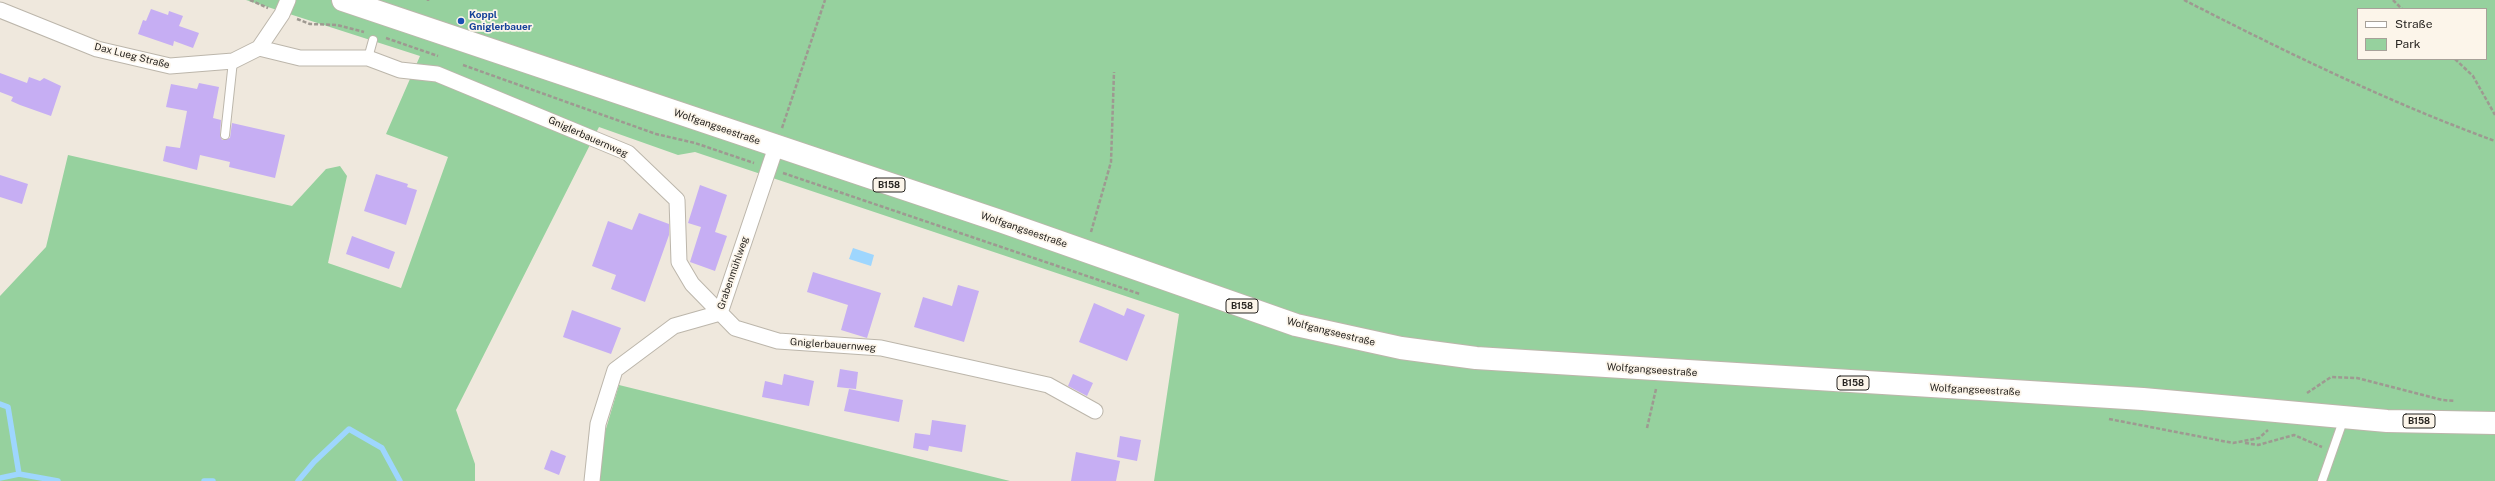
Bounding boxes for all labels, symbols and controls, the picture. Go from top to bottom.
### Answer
legend [2357,8,2487,60]
place label: Koppl Gniglerbauer [469,9,532,32]
marker: Koppl Gniglerbauer [456,16,466,26]
text: Straße [2395,17,2432,31]
text: Park [2395,37,2421,51]
street label: Dax Lueg Straße [93,41,171,71]
street label: Wolfgangseestraße [672,107,762,147]
street label: Gniglerbauernweg [546,114,630,160]
road number: B158 [873,178,905,192]
street label: Wolfgangseestraße [979,210,1069,250]
street label: Grabenmühlweg [715,235,751,311]
road number: B158 [1226,299,1258,313]
street label: Wolfgangseestraße [1286,315,1376,349]
street label: Gniglerbauernweg [790,336,876,354]
street label: Wolfgangseestraße [1606,361,1698,379]
road number: B158 [1837,376,1869,390]
street label: Wolfgangseestraße [1929,382,2021,398]
road number: B158 [2403,414,2435,428]

